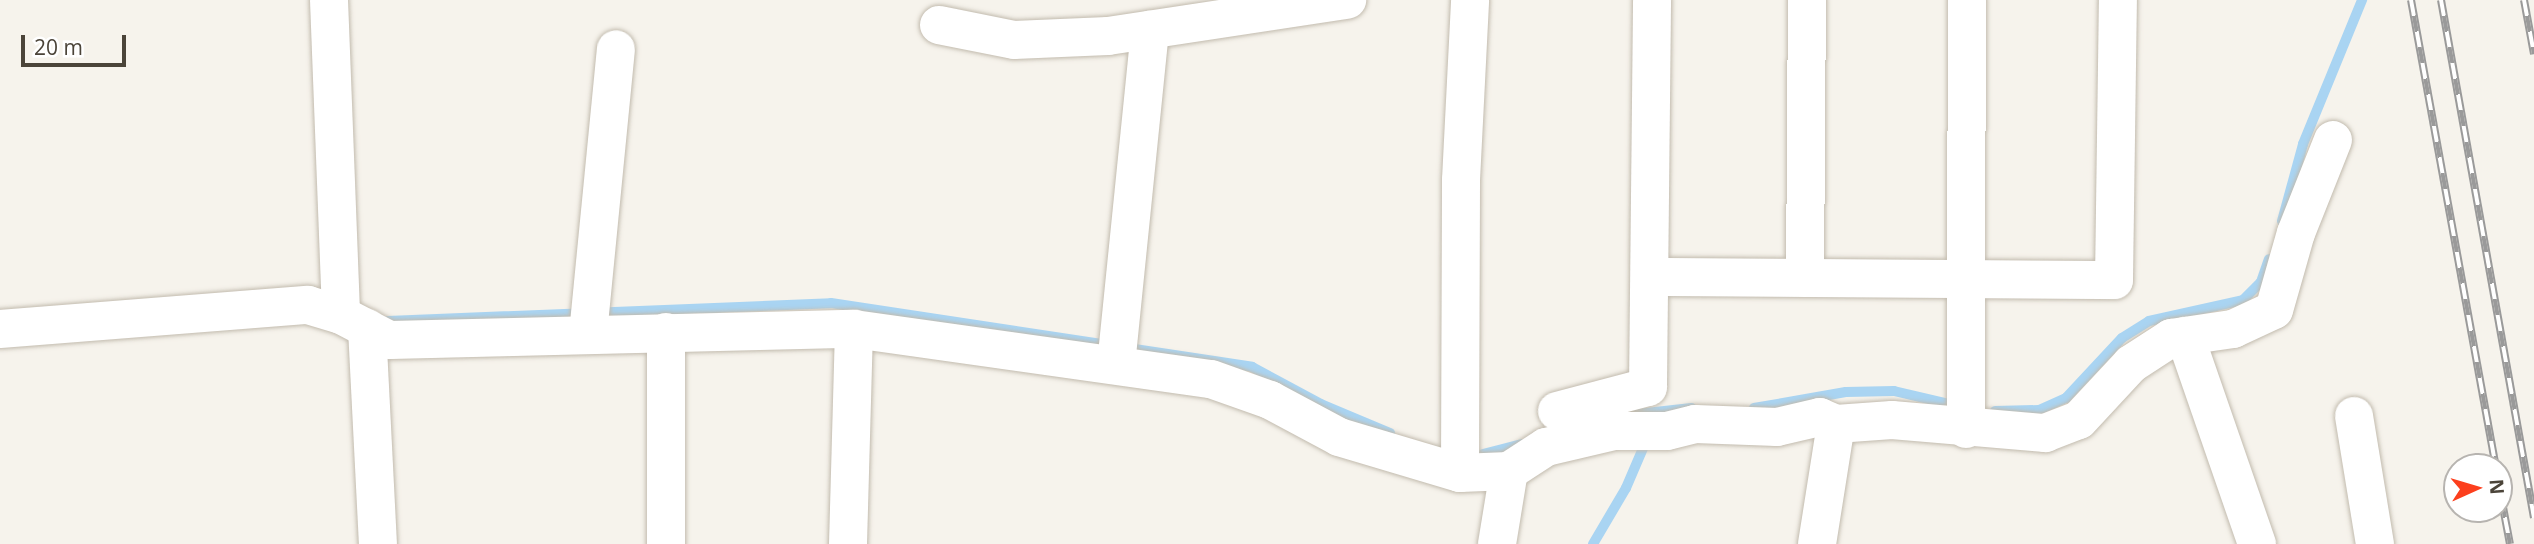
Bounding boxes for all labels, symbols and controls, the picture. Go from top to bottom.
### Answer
scale bar [24,21,130,65]
text: 20 m [34,33,83,61]
north arrow [2443,453,2513,523]
text: N [2483,478,2510,495]

